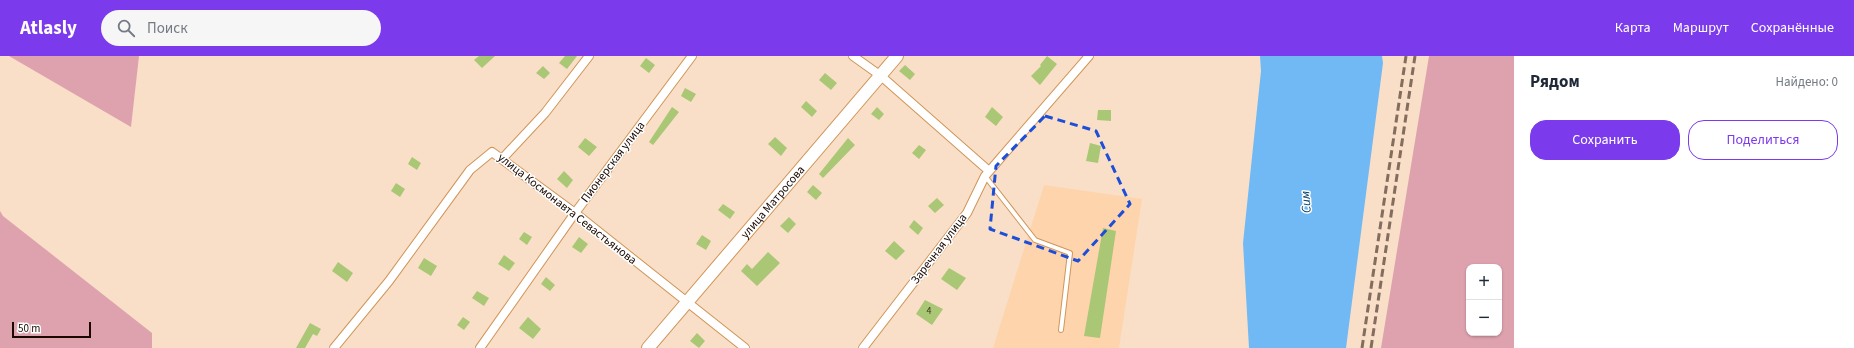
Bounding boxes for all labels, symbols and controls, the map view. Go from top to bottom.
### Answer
search box [101,10,381,46]
text: Atlasly [20,15,77,42]
icon: search [115,17,137,39]
text: Поиск [147,18,188,39]
text: Карта [1615,18,1651,38]
text: Маршрут [1673,18,1729,38]
text: Сохранённые [1751,18,1834,38]
text: Рядом [1530,70,1580,94]
text: Найдено: 0 [1776,73,1838,91]
street label: Пионерская улица [577,118,649,206]
button: Сохранить [1530,120,1680,160]
button: Поделиться [1688,120,1838,160]
street label: улица Космонавта Севастьянова [494,149,640,269]
street label: улица Матросова [737,162,809,242]
water label: Сим [1296,190,1316,214]
street label: Заречная улица [907,210,971,288]
map controls [1466,264,1502,336]
button: + [1466,264,1502,300]
button: − [1466,300,1502,336]
house number: 4 [927,304,932,318]
scale bar [12,320,91,339]
text: 50 m [18,321,40,336]

